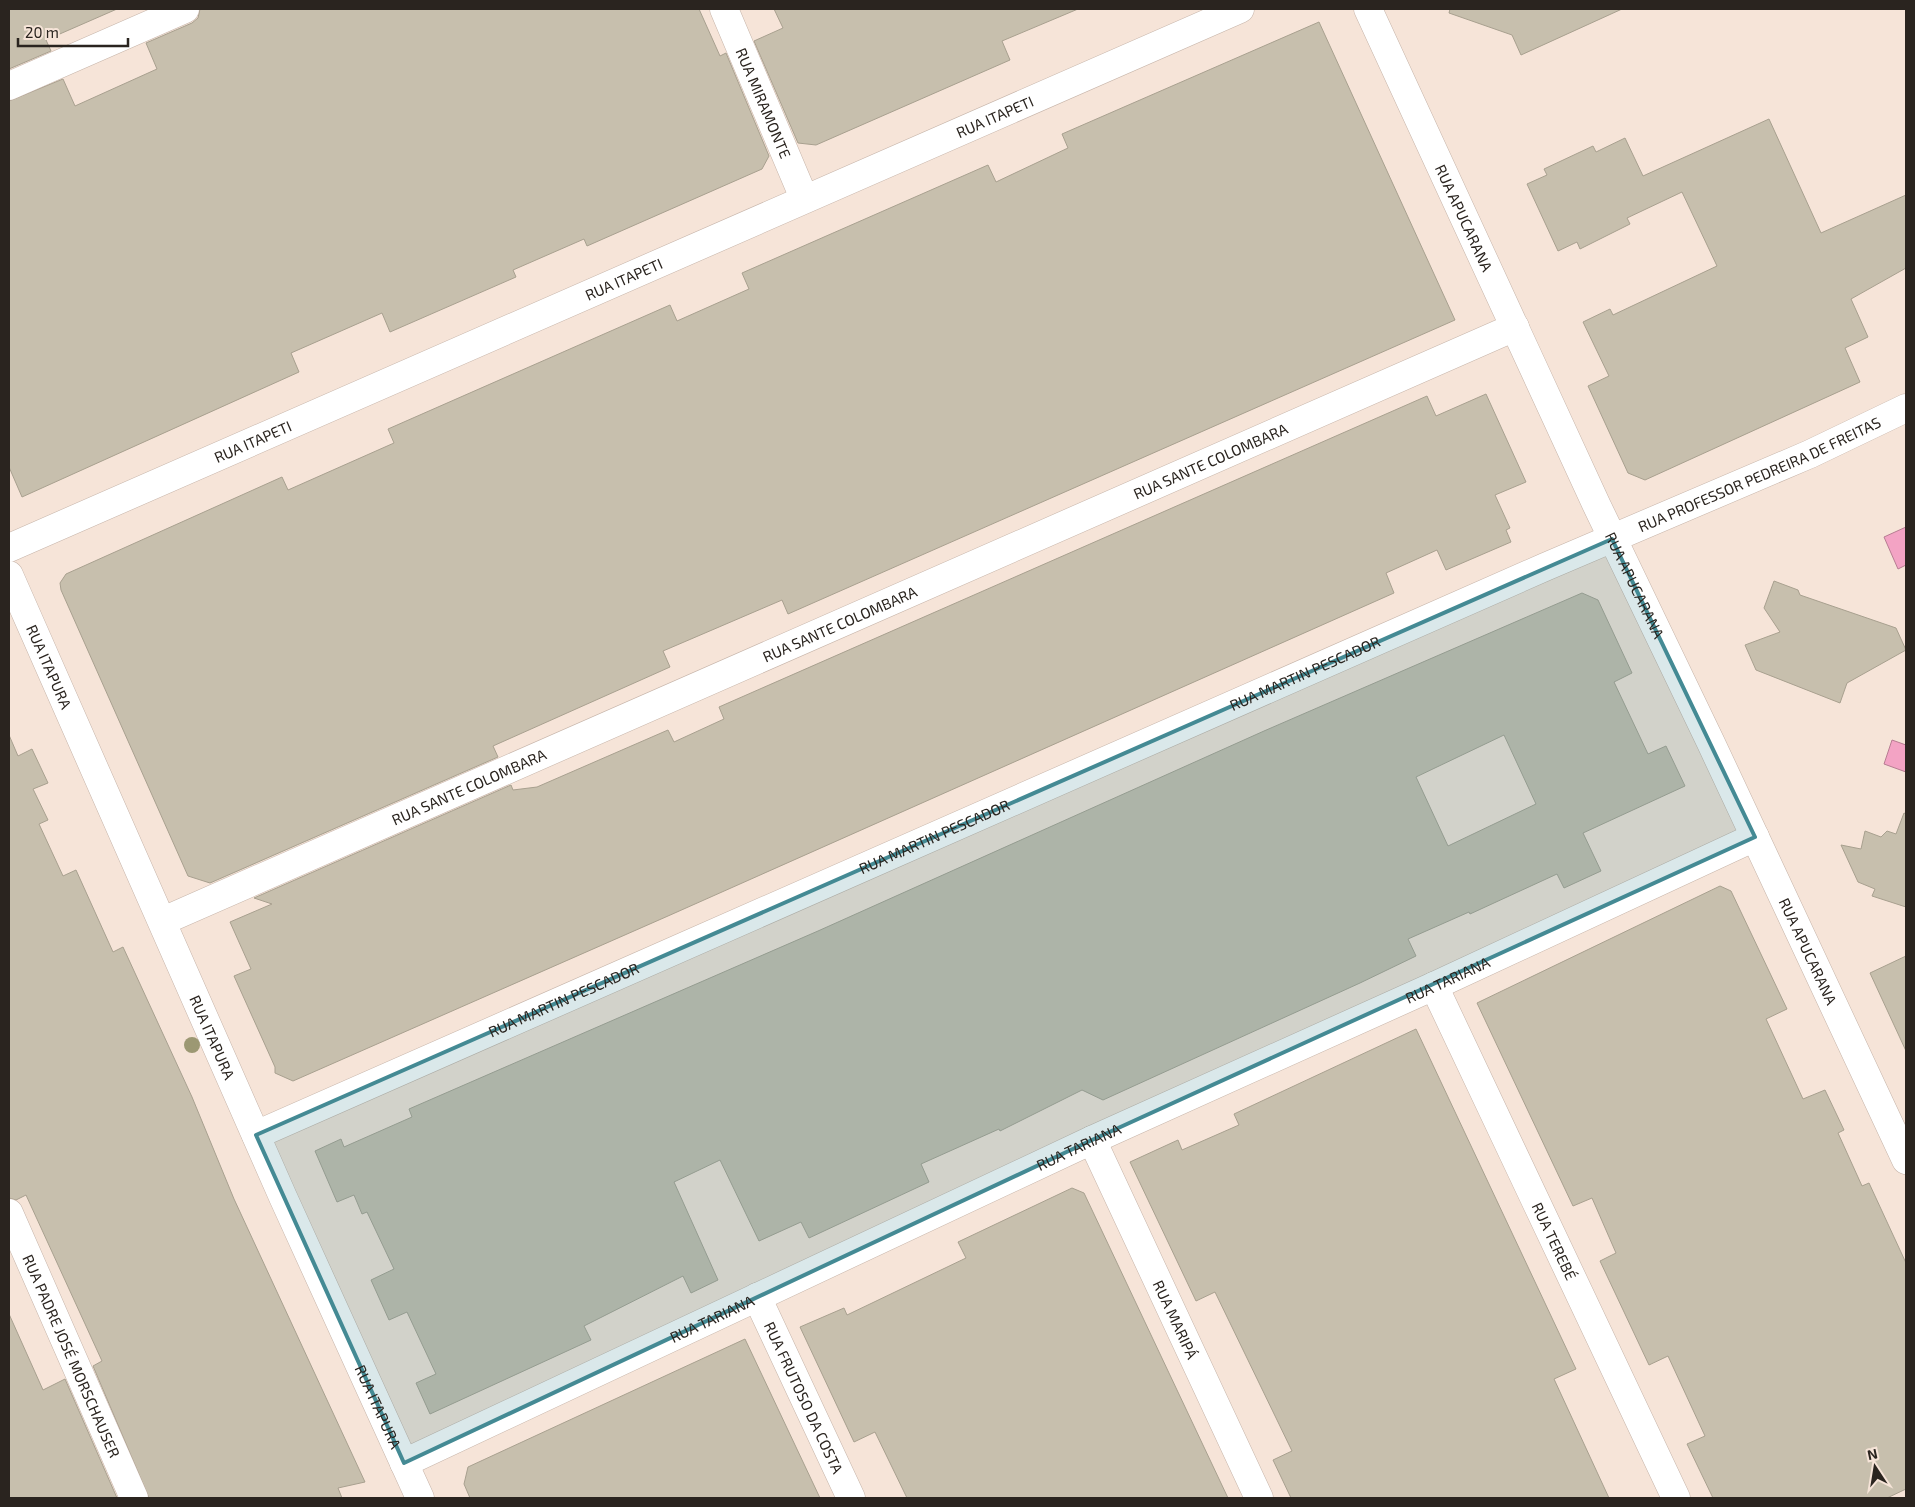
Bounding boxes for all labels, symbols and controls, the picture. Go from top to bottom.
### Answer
scale bar [18,15,128,47]
text: 20 m [25,23,59,41]
street label: RUA MIRAMONTE [732,45,795,161]
street label: RUA ITAPETI [953,92,1036,141]
street label: RUA APUCARANA [1432,162,1497,275]
street label: RUA ITAPETI [582,254,665,304]
street label: RUA PROFESSOR PEDREIRA DE FREITAS [1635,413,1883,535]
street label: RUA ITAPETI [211,416,294,466]
street label: RUA SANTE COLOMBARA [1130,419,1291,503]
street label: RUA APUCARANA [1602,529,1669,642]
street label: RUA SANTE COLOMBARA [760,582,920,666]
street label: RUA ITAPURA [23,622,76,712]
street label: RUA MARTIN PESCADOR [1227,632,1383,714]
street label: RUA SANTE COLOMBARA [389,745,549,828]
street label: RUA MARTIN PESCADOR [856,795,1012,877]
street label: RUA APUCARANA [1776,895,1841,1008]
street label: RUA TARIANA [1402,952,1493,1007]
street label: RUA MARTIN PESCADOR [485,958,642,1041]
street label: RUA ITAPURA [186,992,239,1083]
street label: RUA TARIANA [1033,1119,1124,1174]
street label: RUA TEREBÉ [1528,1199,1581,1283]
street label: RUA PADRE JOSÉ MORSCHAUSER [19,1251,124,1460]
street label: RUA MARIPÁ [1150,1277,1202,1362]
street label: RUA TARIANA [667,1291,757,1346]
street label: RUA FRUTOSO DA COSTA [761,1319,848,1477]
street label: RUA ITAPURA [352,1362,406,1452]
north arrow [1850,1442,1900,1492]
text: N [1865,1444,1879,1463]

